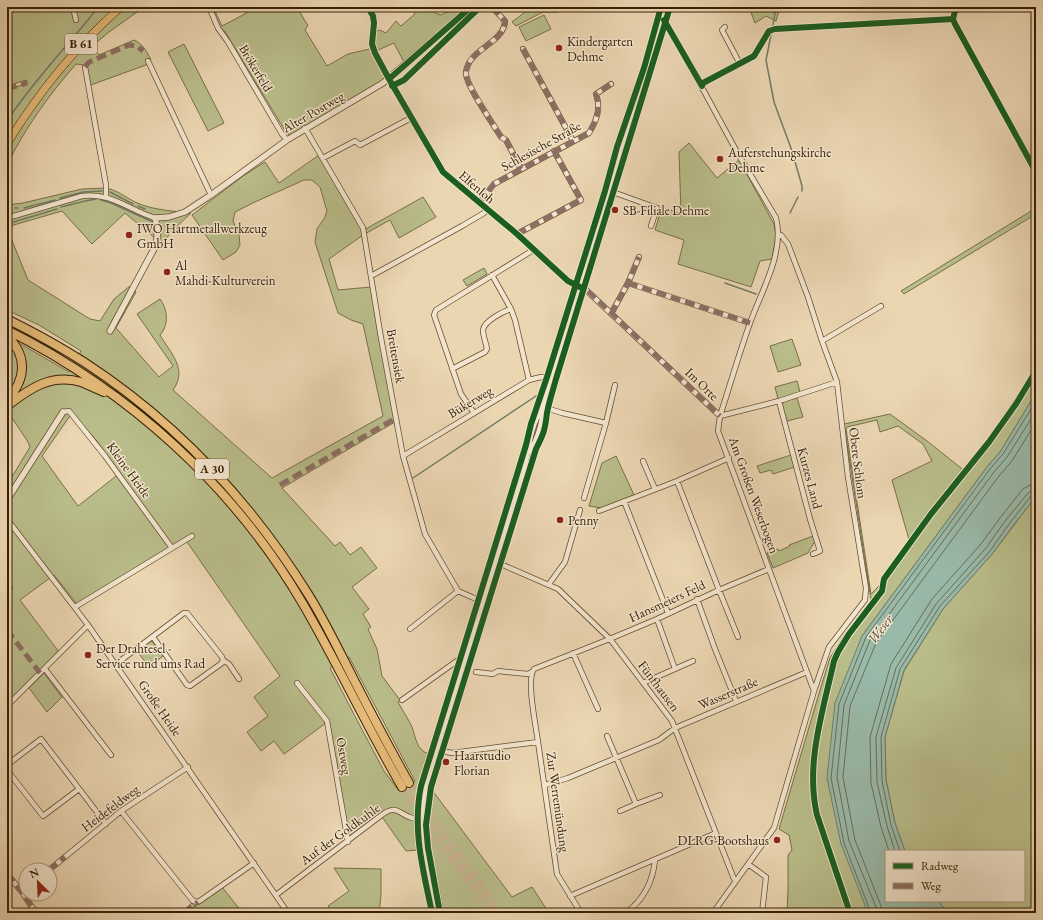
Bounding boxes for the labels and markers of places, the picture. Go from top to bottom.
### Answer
place label: Kindergarten Dehme [567,33,633,65]
marker: Kindergarten Dehme [554,43,564,53]
place label: Auferstehungskirche Dehme [727,144,831,176]
marker: Auferstehungskirche Dehme [715,154,725,164]
place label: SB-Filiale Dehme [623,202,709,219]
marker: SB-Filiale Dehme [610,205,620,215]
place label: IWO Hartmetallwerkzeug GmbH [137,220,267,252]
marker: IWO Hartmetallwerkzeug GmbH [124,230,134,240]
place label: Al Mahdi-Kulturverein [174,257,276,289]
marker: Al Mahdi-Kulturverein [162,267,172,277]
place label: Penny [568,512,599,529]
marker: Penny [555,515,565,525]
place label: Der Drahtesel - Service rund ums Rad [96,640,205,672]
marker: Der Drahtesel - Service rund ums Rad [83,650,93,660]
place label: Haarstudio Florian [454,747,511,779]
marker: Haarstudio Florian [441,757,451,767]
place label: DLRG-Bootshaus [678,832,769,849]
marker: DLRG-Bootshaus [772,835,782,845]

